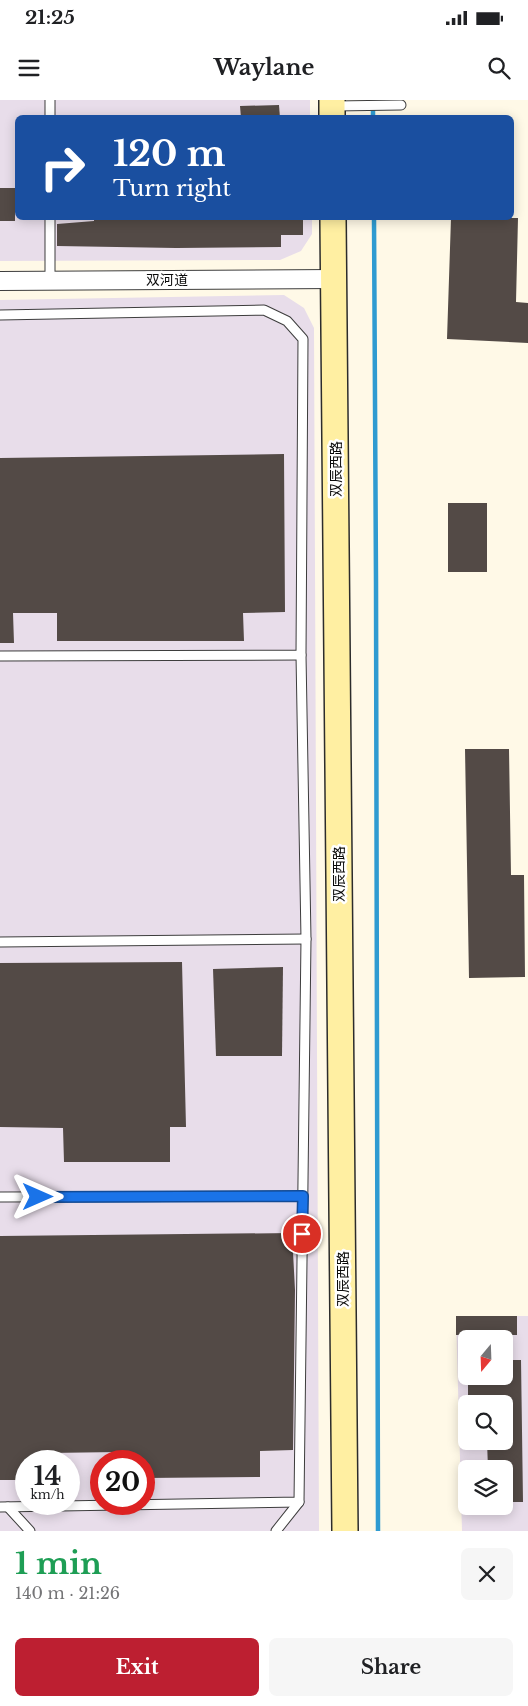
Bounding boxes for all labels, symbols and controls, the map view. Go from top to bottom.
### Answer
text: 21:25 [25,6,75,29]
icon: menu [15,54,43,82]
text: Waylane [214,54,314,81]
icon: search [485,54,513,82]
text: 120 m [113,132,226,175]
icon: right [30,135,95,200]
text: Turn right [113,175,231,202]
street label: 双河道 [146,271,188,289]
street label: 双辰西路 [327,441,345,497]
street label: 双辰西路 [330,846,348,902]
position arrow [11,1170,63,1222]
pin [281,1213,323,1255]
icon: arrive [288,1220,316,1248]
street label: 双辰西路 [334,1251,352,1307]
north arrow [458,1330,512,1385]
map controls [458,1330,513,1515]
button: search [458,1395,513,1450]
speed limit sign: 20 [90,1450,155,1515]
button: layers [458,1460,513,1515]
text: 14 [34,1461,61,1492]
text: km/h [30,1487,65,1502]
text: 1 min [15,1545,102,1582]
button: close [461,1548,513,1600]
text: 140 m · 21:26 [15,1583,120,1603]
button: Exit [15,1638,259,1696]
button: Share [269,1638,513,1696]

